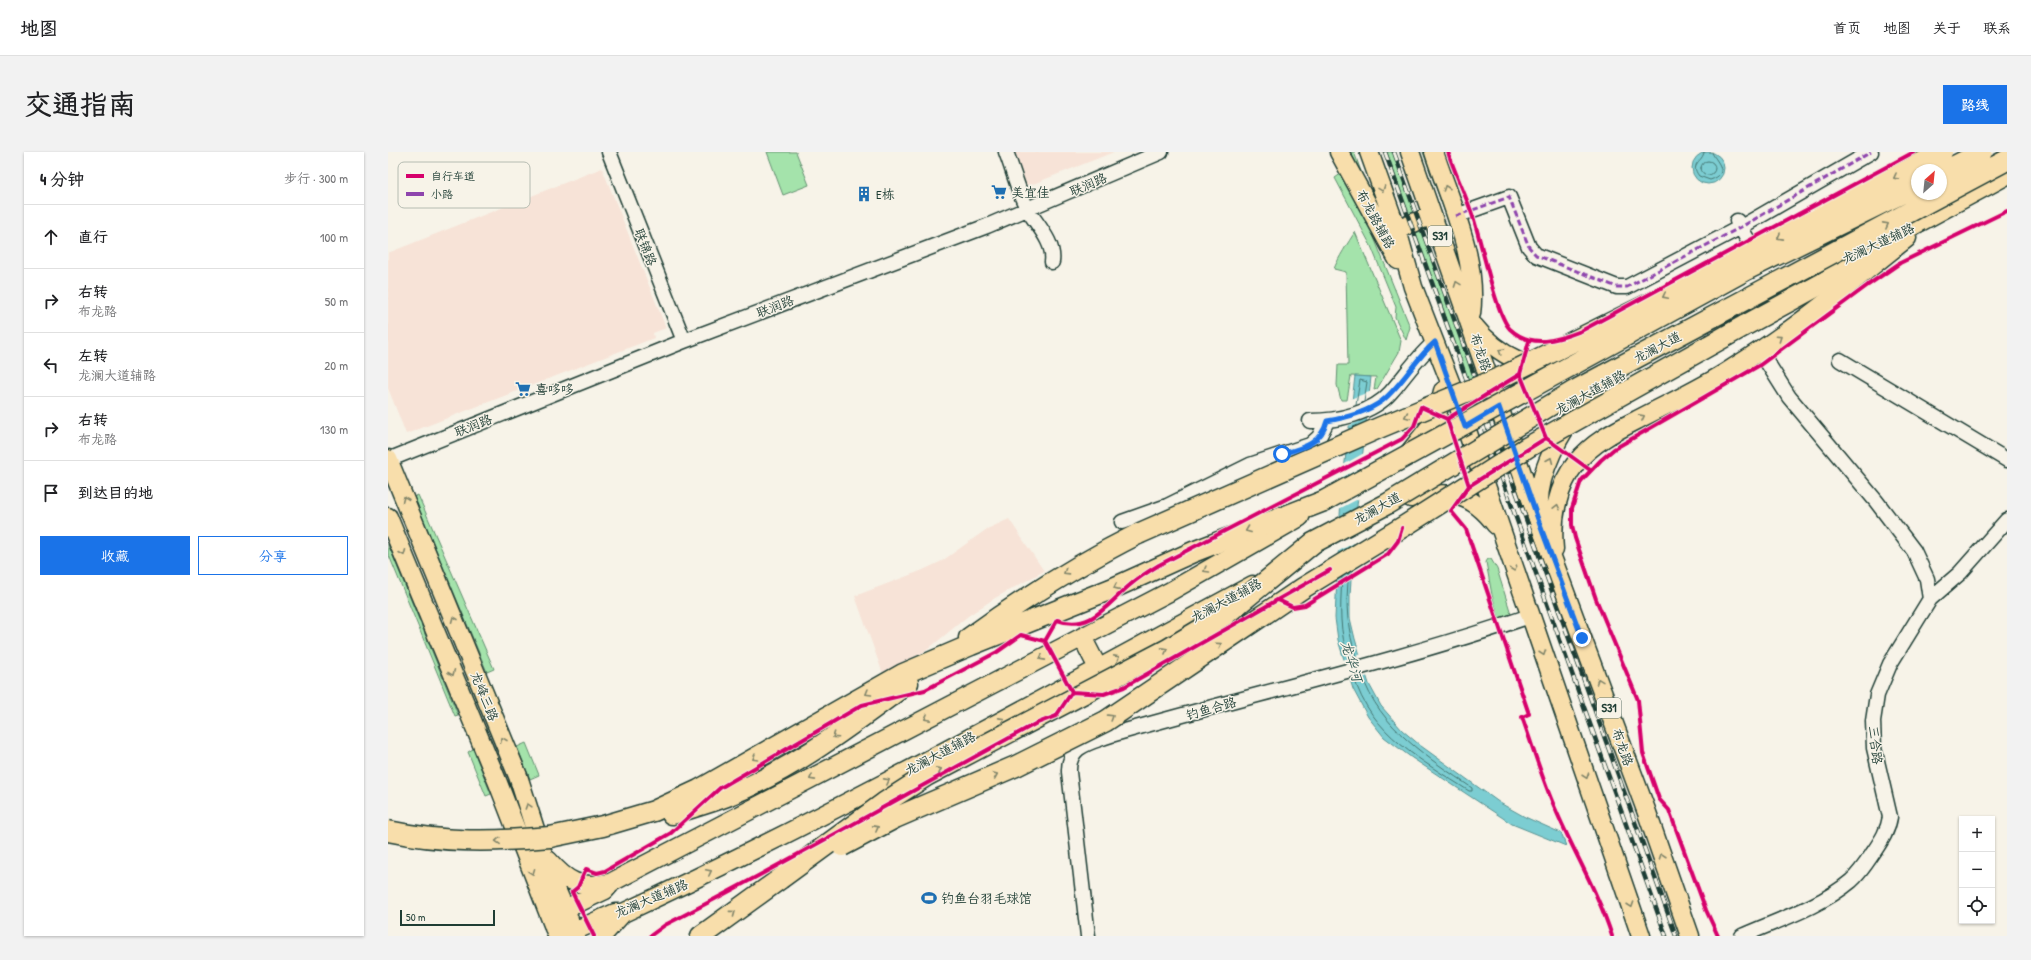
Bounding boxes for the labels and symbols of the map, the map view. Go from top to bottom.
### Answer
legend [398,162,530,208]
north arrow [1911,164,1947,200]
street label: 联润路 [1067,168,1109,200]
text: 自行车道 [431,169,475,183]
one-way arrow [1892,172,1900,179]
supermarket icon: 美宜佳 [990,183,1008,201]
place label: 美宜佳 [1011,183,1050,201]
building icon: E栋 [855,185,873,203]
place label: E栋 [876,185,895,203]
one-way arrow [1378,185,1386,192]
one-way arrow [1442,185,1451,192]
street label: 布龙路辅路 [1352,186,1400,252]
text: 小路 [431,187,453,201]
street label: 龙澜大道辅路 [1839,218,1917,268]
one-way arrow [1882,222,1889,229]
street label: 联锦路 [631,226,661,268]
road number: S31 [1428,226,1452,246]
one-way arrow [1777,232,1785,240]
one-way arrow [1453,281,1461,288]
street label: 联润路 [754,291,796,321]
one-way arrow [1661,291,1669,299]
street label: 龙澜大道 [1630,327,1684,367]
street label: 布龙路 [1466,331,1496,373]
one-way arrow [1775,335,1782,343]
one-way arrow [1498,349,1505,356]
street label: 龙澜大道辅路 [1552,365,1628,419]
supermarket icon: 喜哆哆 [514,380,532,398]
place label: 喜哆哆 [535,380,574,398]
street label: 联润路 [452,409,494,441]
one-way arrow [1404,411,1412,419]
one-way arrow [1638,414,1646,421]
route start [1273,445,1291,463]
one-way arrow [1545,456,1553,464]
street label: 龙澜大道 [1350,488,1404,528]
one-way arrow [401,496,409,503]
one-way arrow [1552,504,1560,510]
one-way arrow [1245,526,1252,534]
one-way arrow [398,549,406,556]
one-way arrow [1509,565,1518,572]
one-way arrow [1203,566,1210,573]
one-way arrow [1064,567,1071,574]
street label: 龙澜大道辅路 [1187,574,1265,626]
one-way arrow [1113,582,1120,590]
one-way arrow [451,616,459,624]
route end [1573,629,1591,647]
water label: 龙华河 [1337,638,1368,686]
one-way arrow [1215,643,1222,650]
one-way arrow [1161,648,1168,655]
one-way arrow [1538,649,1546,656]
one-way arrow [1039,653,1046,661]
one-way arrow [1113,656,1120,663]
one-way arrow [448,669,456,676]
street label: 龙峰三路 [467,669,503,723]
one-way arrow [1595,678,1603,685]
one-way arrow [865,689,872,696]
street label: 钓鱼合路 [1184,692,1238,724]
road number: S31 [1597,698,1621,718]
one-way arrow [924,713,931,721]
one-way arrow [1107,715,1114,722]
one-way arrow [998,717,1005,724]
street label: 三合路 [1865,725,1887,765]
street label: 布龙路 [1608,726,1638,768]
street label: 龙澜大道辅路 [901,727,979,779]
one-way arrow [832,731,839,738]
one-way arrow [500,736,508,743]
one-way arrow [752,753,759,760]
one-way arrow [935,767,942,775]
one-way arrow [990,772,998,780]
one-way arrow [1581,772,1590,779]
one-way arrow [808,773,816,781]
one-way arrow [883,778,890,785]
one-way arrow [524,803,533,810]
one-way arrow [872,825,879,833]
one-way arrow [495,837,501,846]
one-way arrow [1658,853,1667,860]
one-way arrow [528,868,536,875]
one-way arrow [705,869,712,877]
street label: 龙澜大道辅路 [612,874,690,922]
sports icon: 钓鱼台羽毛球馆 [920,889,938,907]
place label: 钓鱼台羽毛球馆 [941,889,1032,907]
one-way arrow [1626,902,1635,909]
scale bar [400,908,495,927]
one-way arrow [729,910,736,918]

